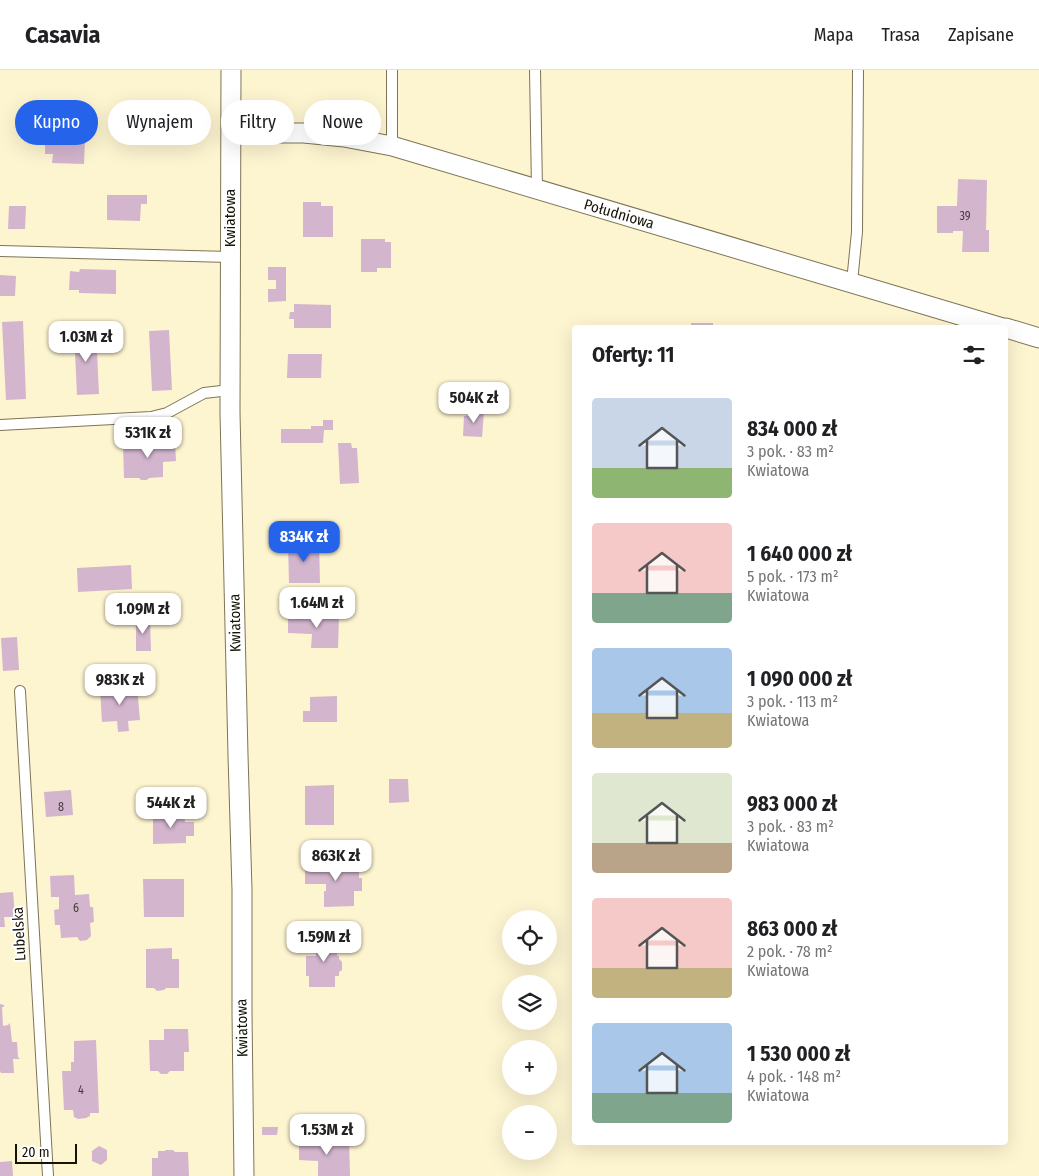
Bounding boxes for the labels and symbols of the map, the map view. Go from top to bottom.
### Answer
street label: Kwiatowa [221,189,239,247]
street label: Południowa [582,195,656,233]
house number: 39 [959,209,971,223]
pin: 1.03M zł [34,320,138,363]
pin: 504K zł [428,382,520,424]
pin: 531K zł [102,416,194,459]
pin: 834K zł [258,520,350,563]
pin: 1.64M zł [265,586,369,629]
pin: 1.09M zł [91,592,195,635]
street label: Kwiatowa [225,594,245,652]
pin: 983K zł [74,664,166,706]
pin: 544K zł [125,786,217,829]
house number: 8 [58,800,64,814]
pin: 863K zł [290,840,382,882]
house number: 6 [73,901,79,915]
street label: Lubelska [9,906,29,962]
pin: 1.59M zł [272,920,376,963]
street label: Kwiatowa [232,999,252,1057]
house number: 4 [78,1083,84,1097]
pin: 1.53M zł [275,1114,379,1156]
scale bar [15,1141,78,1164]

